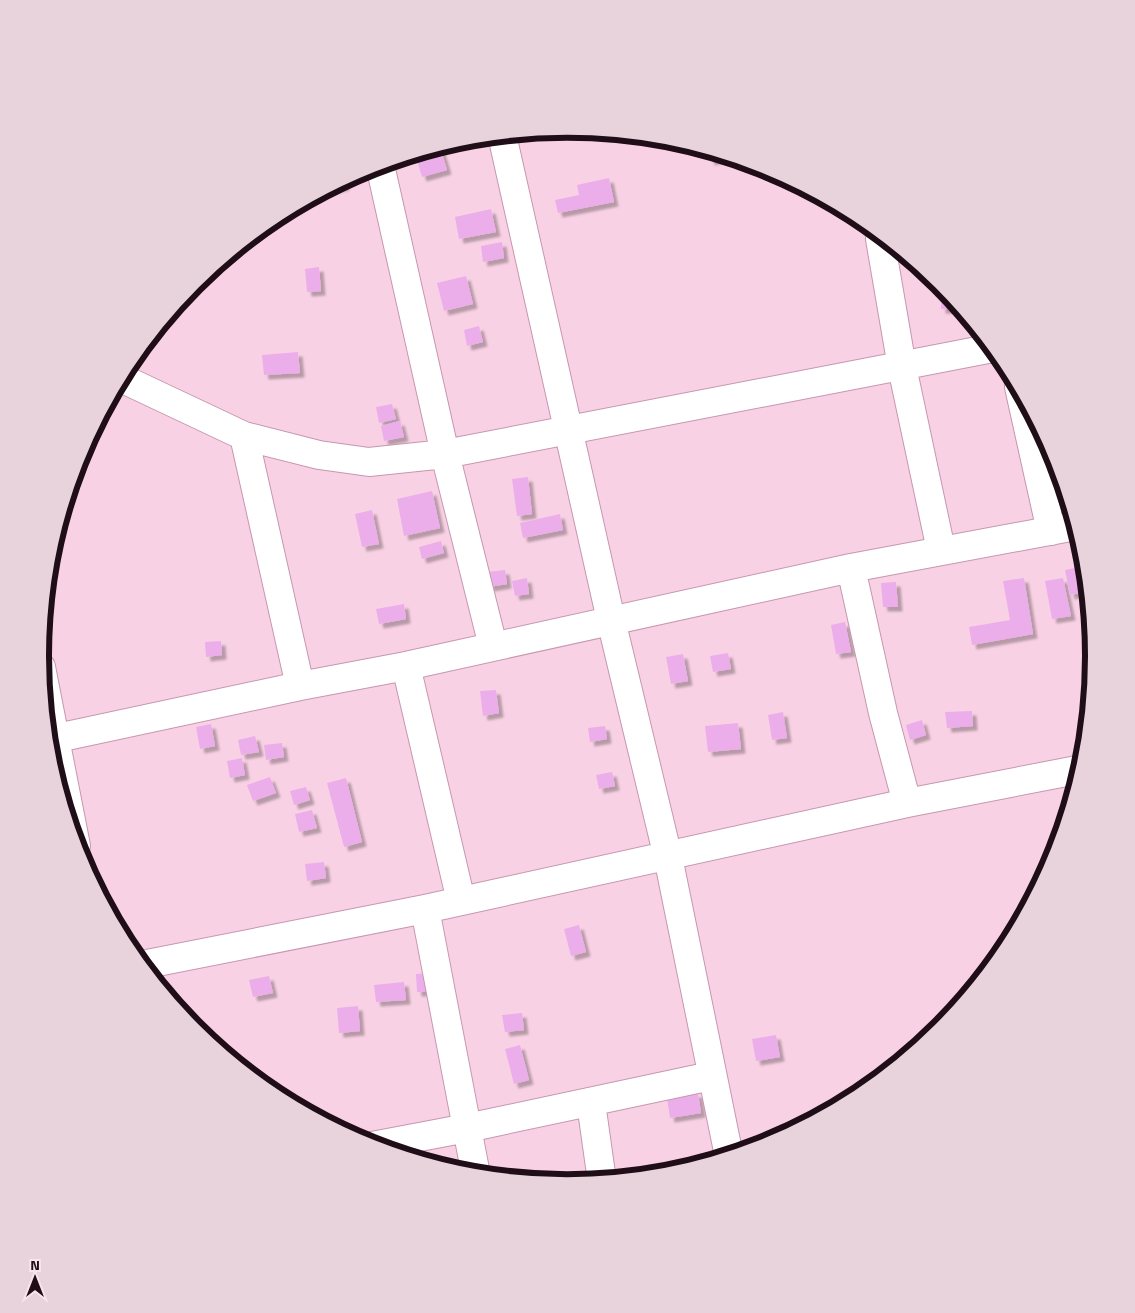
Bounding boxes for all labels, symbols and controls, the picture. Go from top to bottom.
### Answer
north arrow [10,1253,60,1303]
text: N [30,1254,40,1275]

